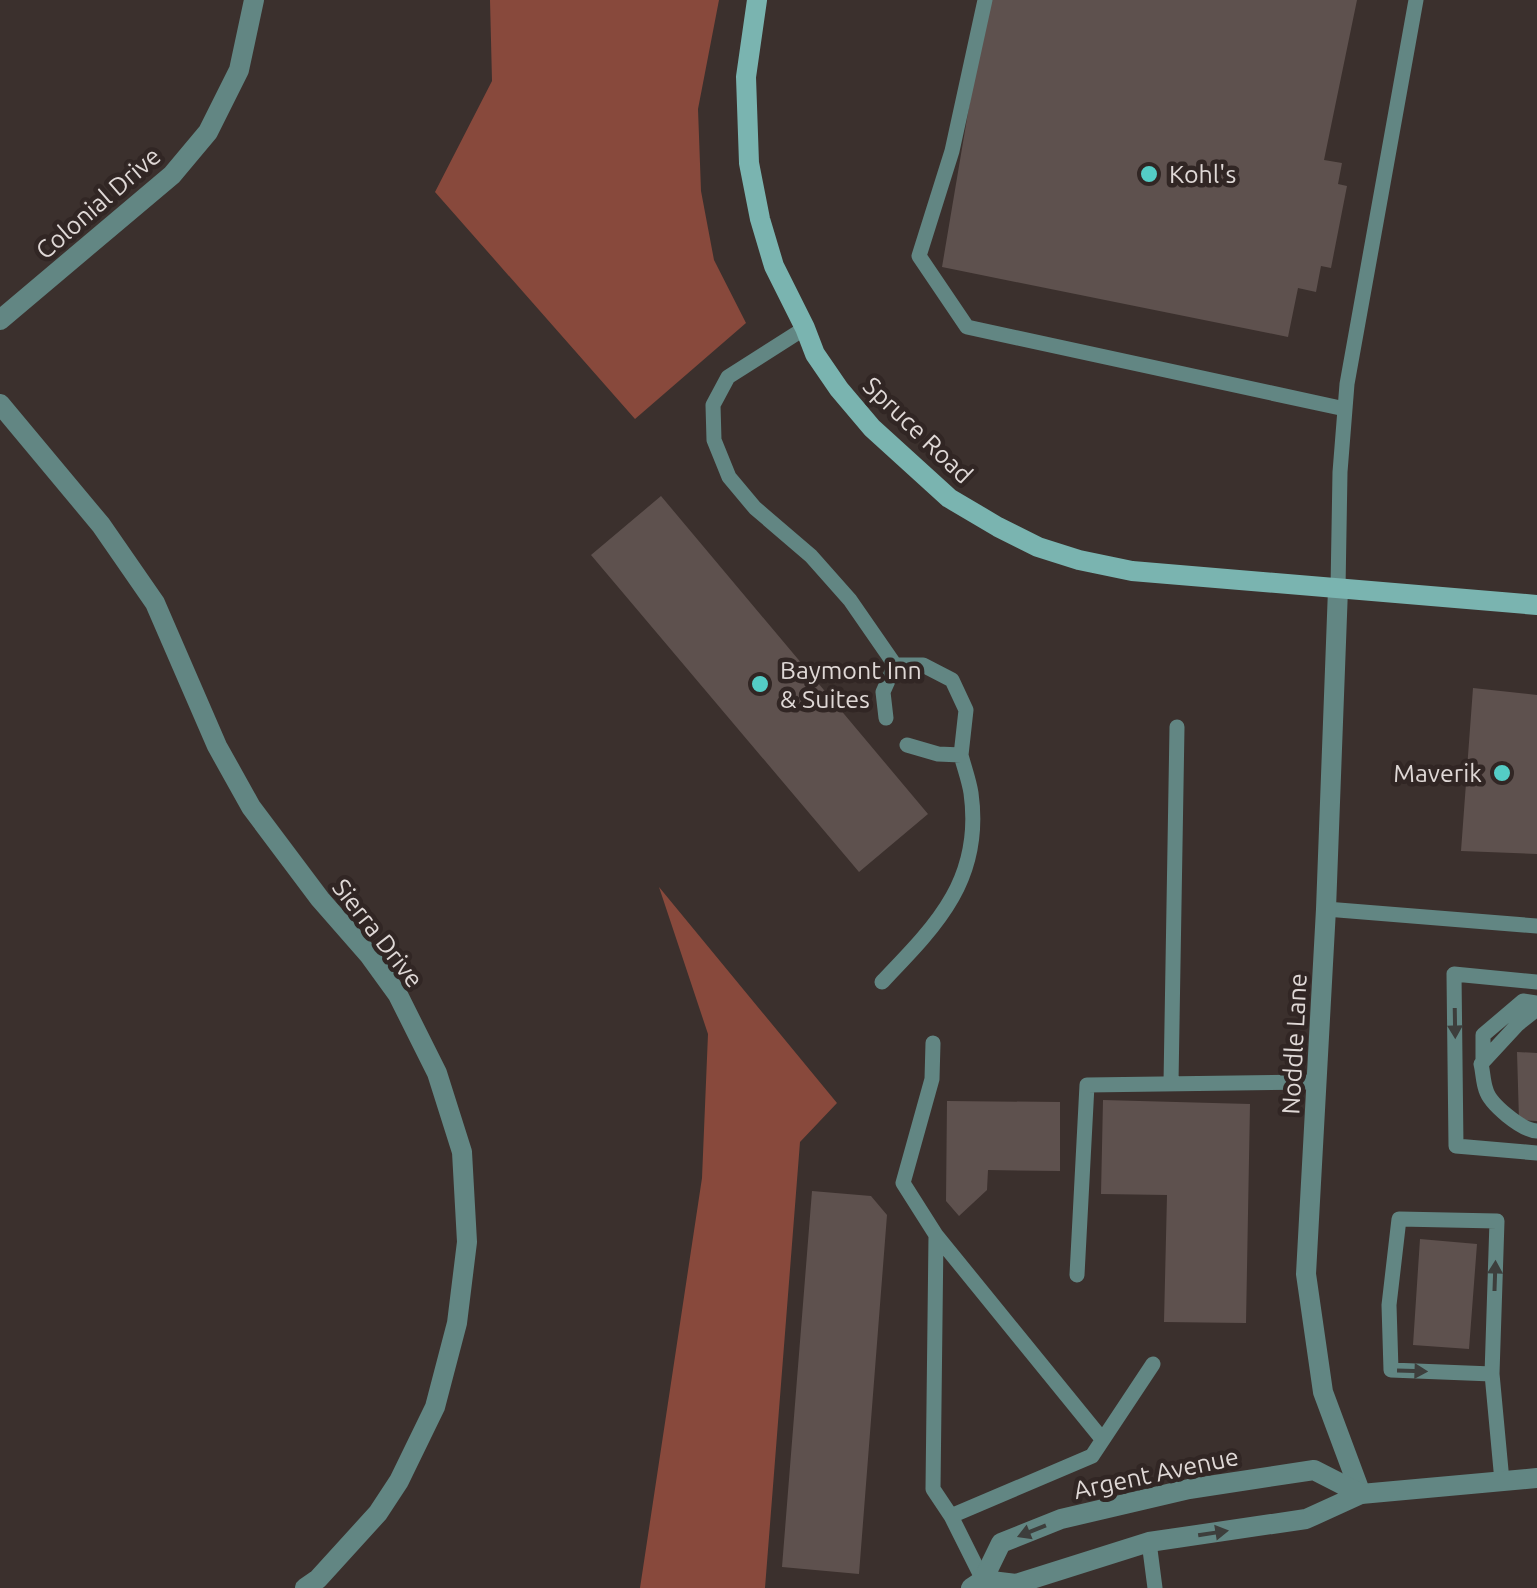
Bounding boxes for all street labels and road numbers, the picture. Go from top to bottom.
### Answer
street label: Colonial Drive [30,141,166,265]
street label: Spruce Road [858,371,978,489]
street label: Sierra Drive [327,873,429,993]
street label: Noddle Lane [1276,973,1312,1115]
street label: Argent Avenue [1071,1442,1241,1504]

